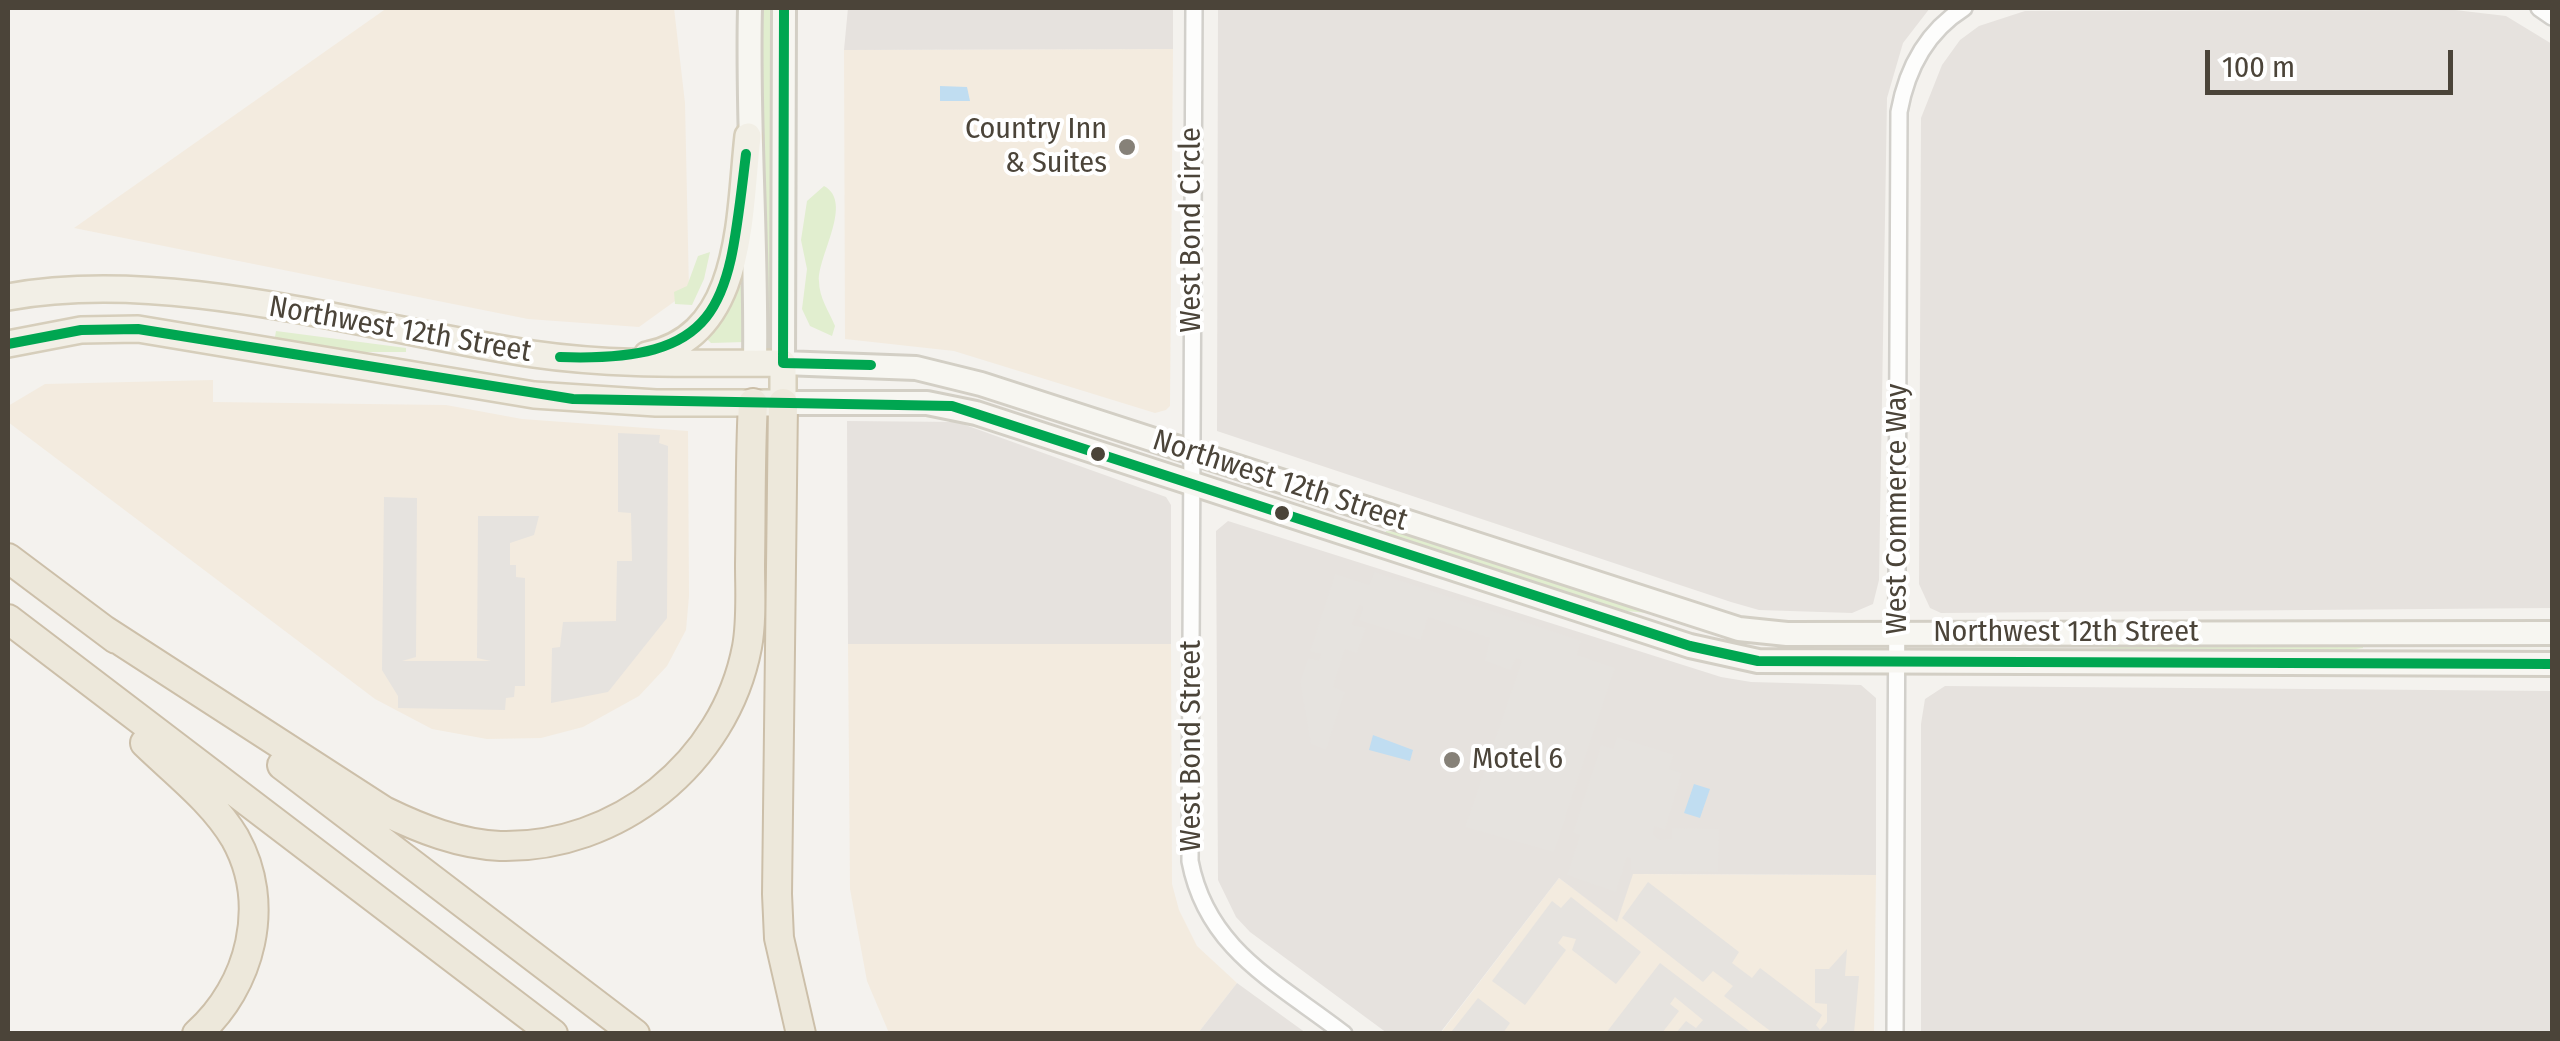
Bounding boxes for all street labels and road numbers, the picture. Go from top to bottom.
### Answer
street label: West Bond Circle [1174,127,1210,333]
street label: Northwest 12th Street [266,289,534,371]
street label: West Commerce Way [1880,383,1916,635]
street label: Northwest 12th Street [1148,423,1412,539]
street label: Northwest 12th Street [1933,615,2199,651]
street label: West Bond Street [1174,640,1210,852]

